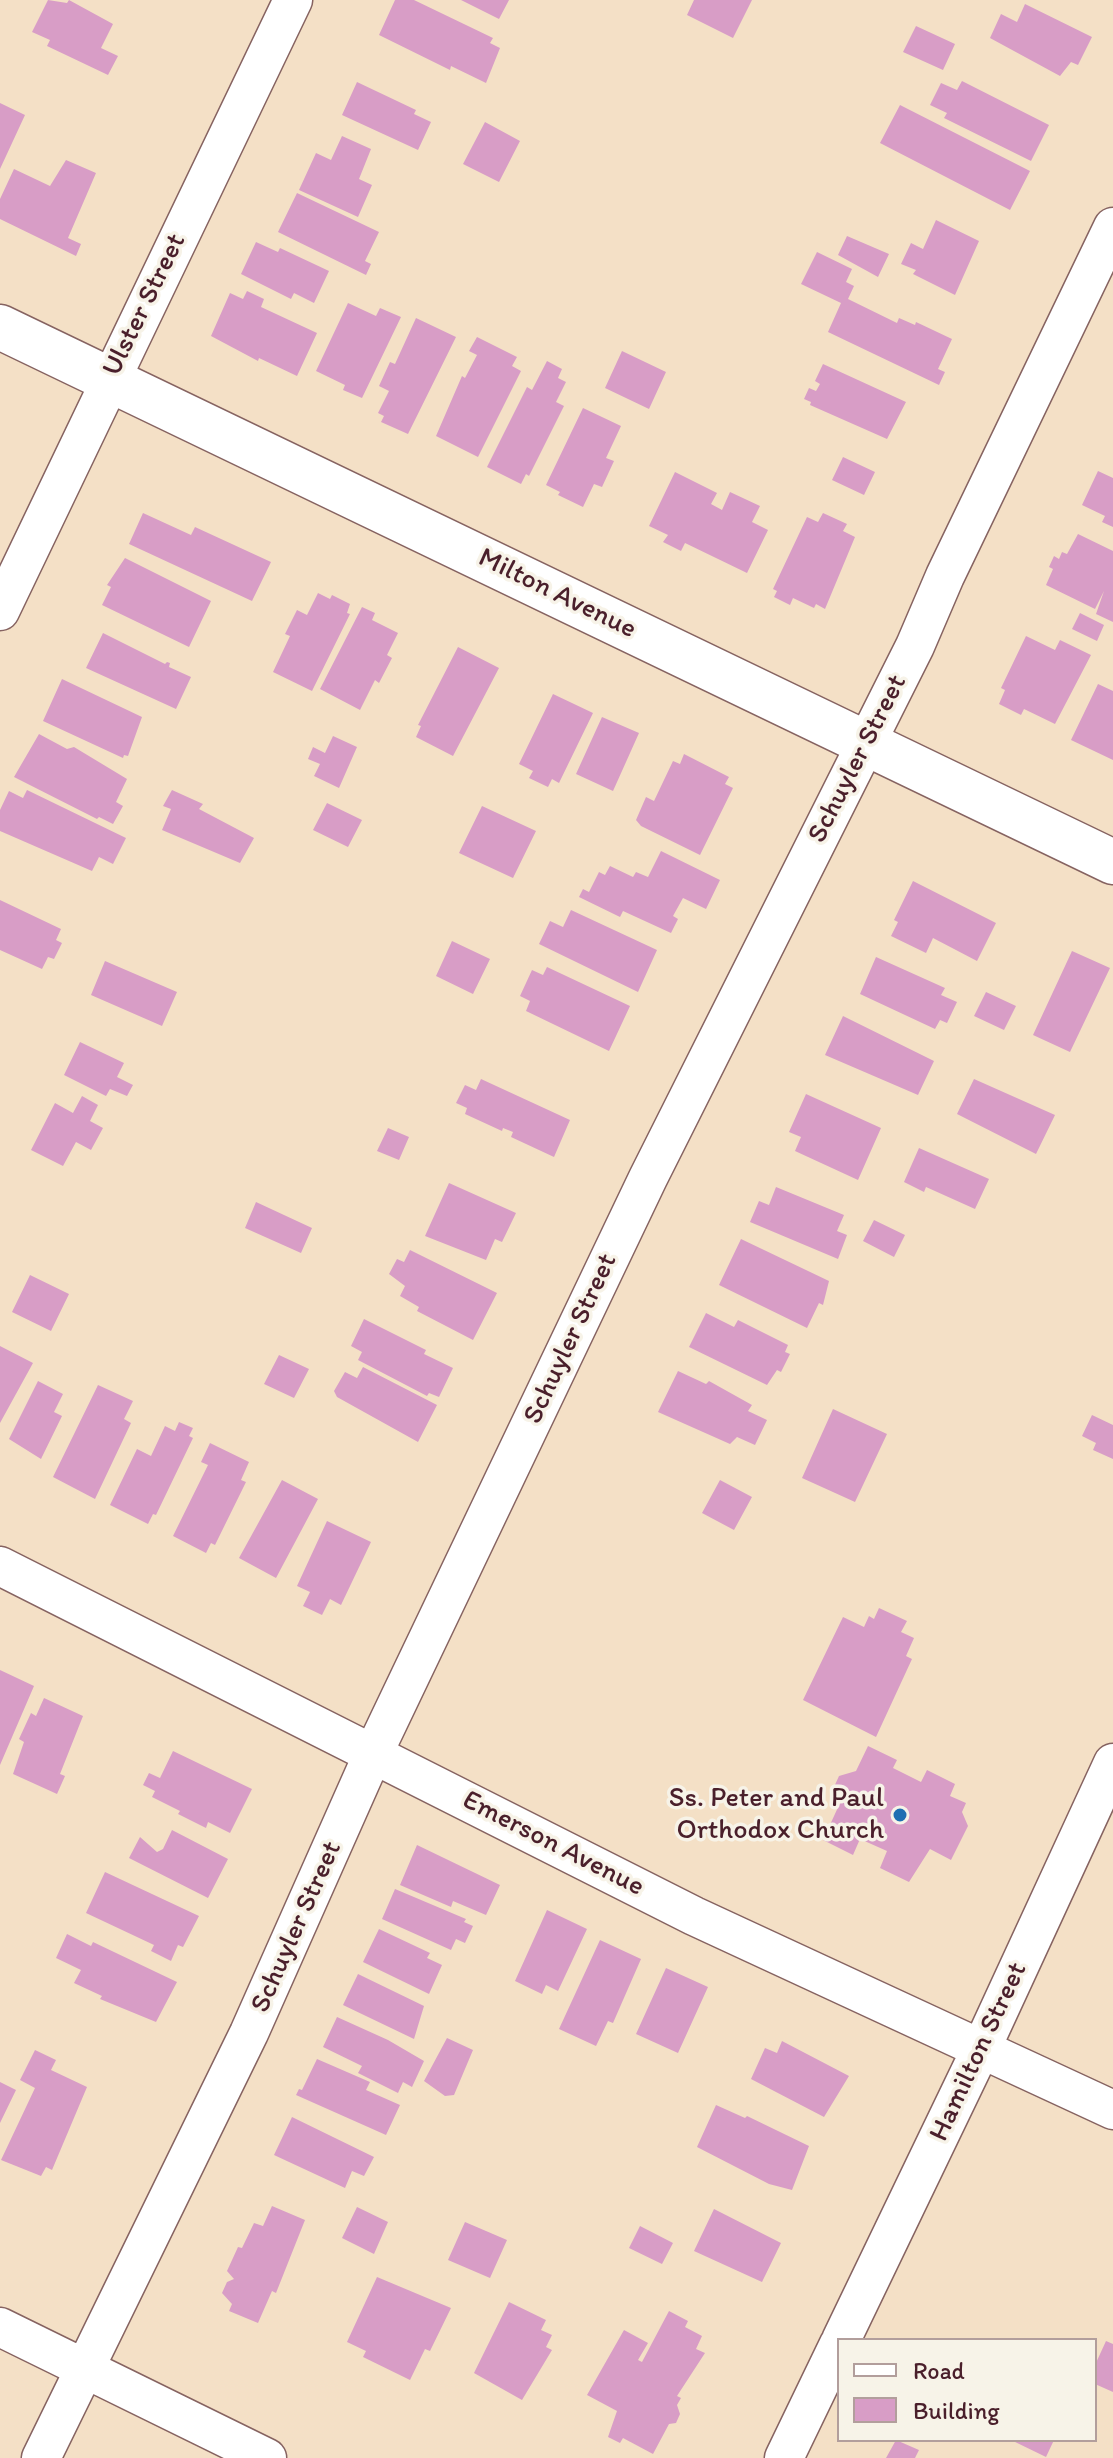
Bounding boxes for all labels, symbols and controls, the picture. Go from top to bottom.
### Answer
street label: Ulster Street [96,228,194,382]
street label: Milton Avenue [473,541,641,647]
street label: Schuyler Street [801,669,915,849]
street label: Schuyler Street [517,1249,625,1429]
place label: Ss. Peter and Paul Orthodox Church [669,1782,884,1848]
street label: Emerson Avenue [457,1784,649,1904]
marker: Ss. Peter and Paul Orthodox Church [891,1806,909,1824]
street label: Schuyler Street [244,1836,350,2018]
street label: Hamilton Street [923,1957,1035,2147]
legend [837,2338,1097,2442]
text: Road [913,2356,965,2385]
text: Building [913,2396,1000,2425]

